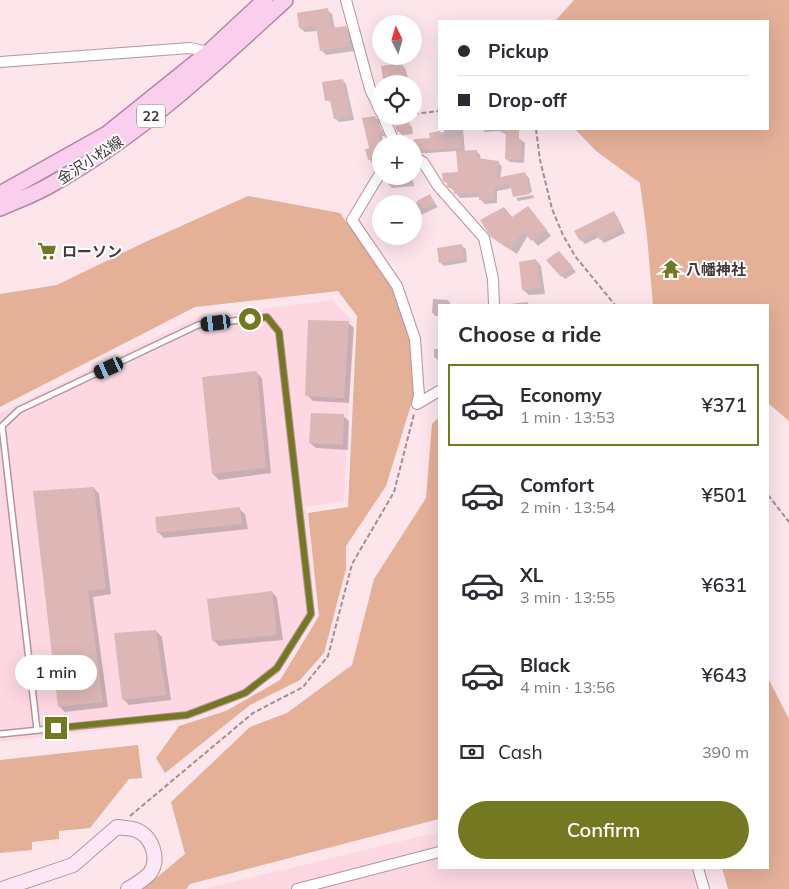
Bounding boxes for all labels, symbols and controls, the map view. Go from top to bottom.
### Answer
north arrow [372,15,422,65]
map controls [372,15,422,245]
text: Pickup [488,39,549,63]
button: locate [372,75,422,125]
text: Drop-off [488,88,566,112]
road number: 22 [137,104,165,128]
street label: 金沢小松線 [53,132,127,188]
button: + [372,135,422,185]
button: − [372,195,422,245]
supermarket icon: ローソン [36,240,58,262]
place label: ローソン [62,242,122,261]
temple icon: 八幡神社 [660,258,682,280]
place label: 八幡神社 [686,260,746,279]
route start [239,308,261,330]
car [200,314,231,332]
text: Choose a ride [458,320,601,348]
car [92,355,125,381]
icon: car [460,383,505,428]
text: Economy [520,383,602,407]
text: ¥371 [701,393,747,417]
text: 1 min · 13:53 [520,407,615,427]
icon: car [460,473,505,518]
text: Comfort [520,473,594,497]
text: ¥501 [701,483,747,507]
text: 2 min · 13:54 [520,497,615,517]
icon: car [460,563,505,608]
text: XL [520,563,543,587]
text: ¥631 [701,573,747,597]
text: 3 min · 13:55 [520,587,615,607]
icon: car [460,653,505,698]
text: Black [520,653,570,677]
callout: 1 min [15,656,97,690]
text: 1 min [35,662,77,682]
text: ¥643 [701,663,747,687]
text: 4 min · 13:56 [520,677,615,697]
route end [45,717,67,739]
icon: cash [458,738,486,766]
text: Cash [498,740,543,764]
text: 390 m [702,742,749,762]
button: Confirm [458,801,749,859]

